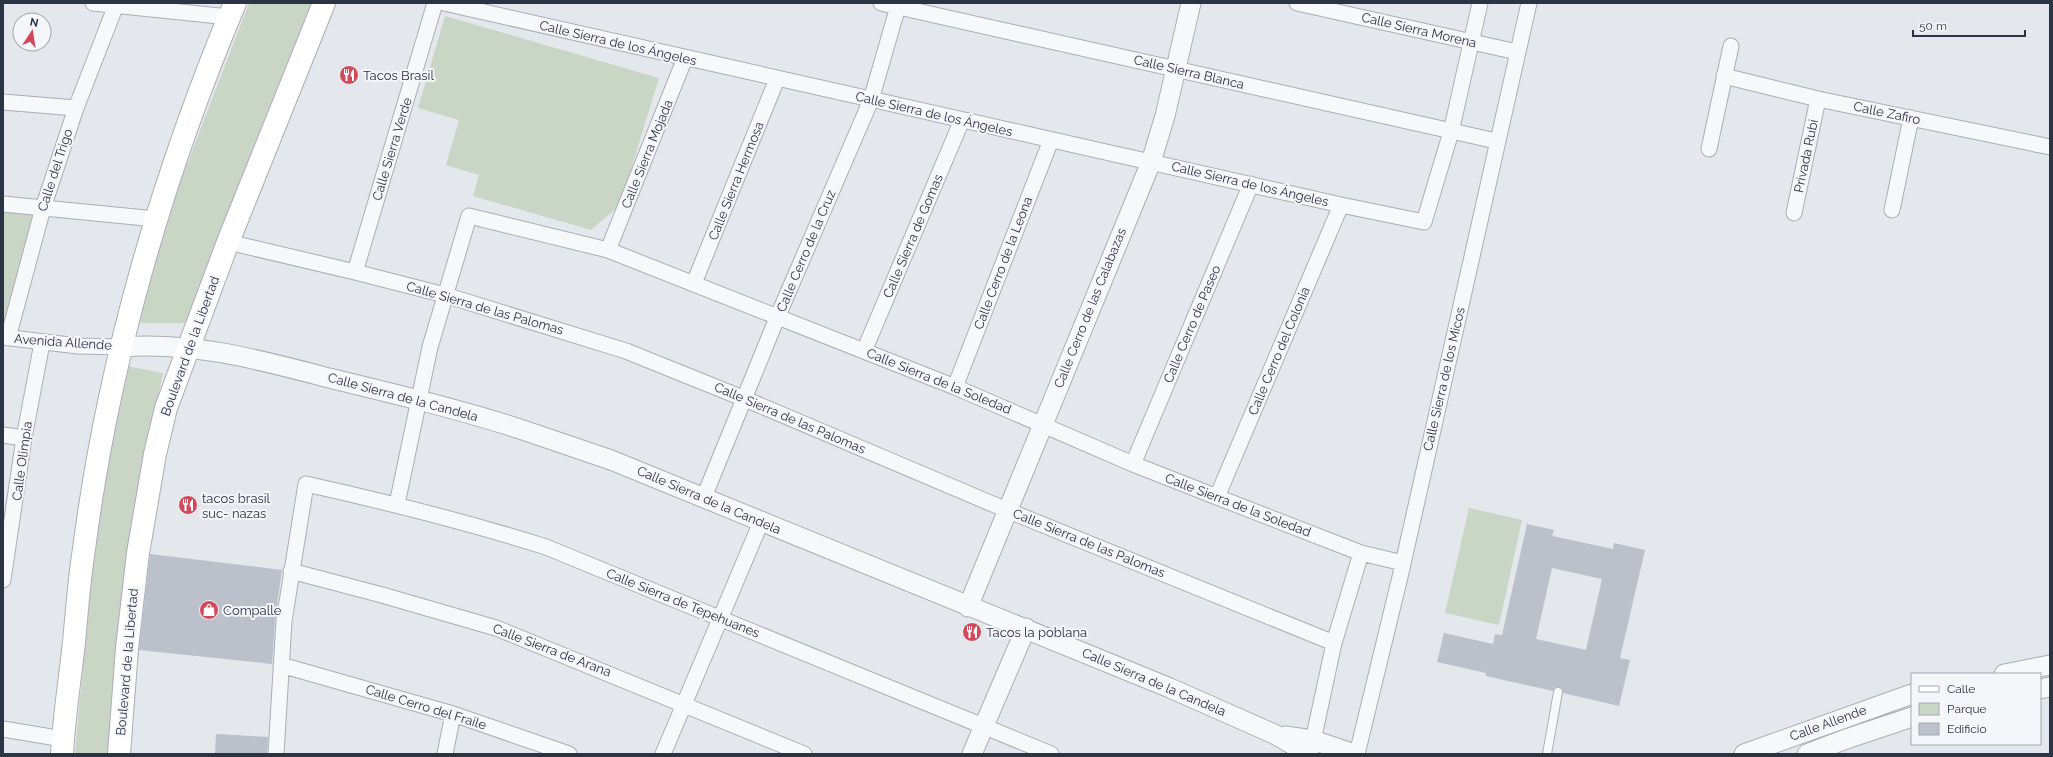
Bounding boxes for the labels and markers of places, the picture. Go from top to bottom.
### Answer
restaurant icon: Tacos Brasil [338,64,360,86]
place label: Tacos Brasil [363,68,434,83]
place label: tacos brasil suc- nazas [202,491,271,521]
restaurant icon: tacos brasil suc- nazas [177,494,199,516]
shop icon: Compalle [198,599,220,621]
place label: Compalle [223,603,282,618]
restaurant icon: Tacos la poblana [961,621,983,643]
place label: Tacos la poblana [986,625,1087,640]

